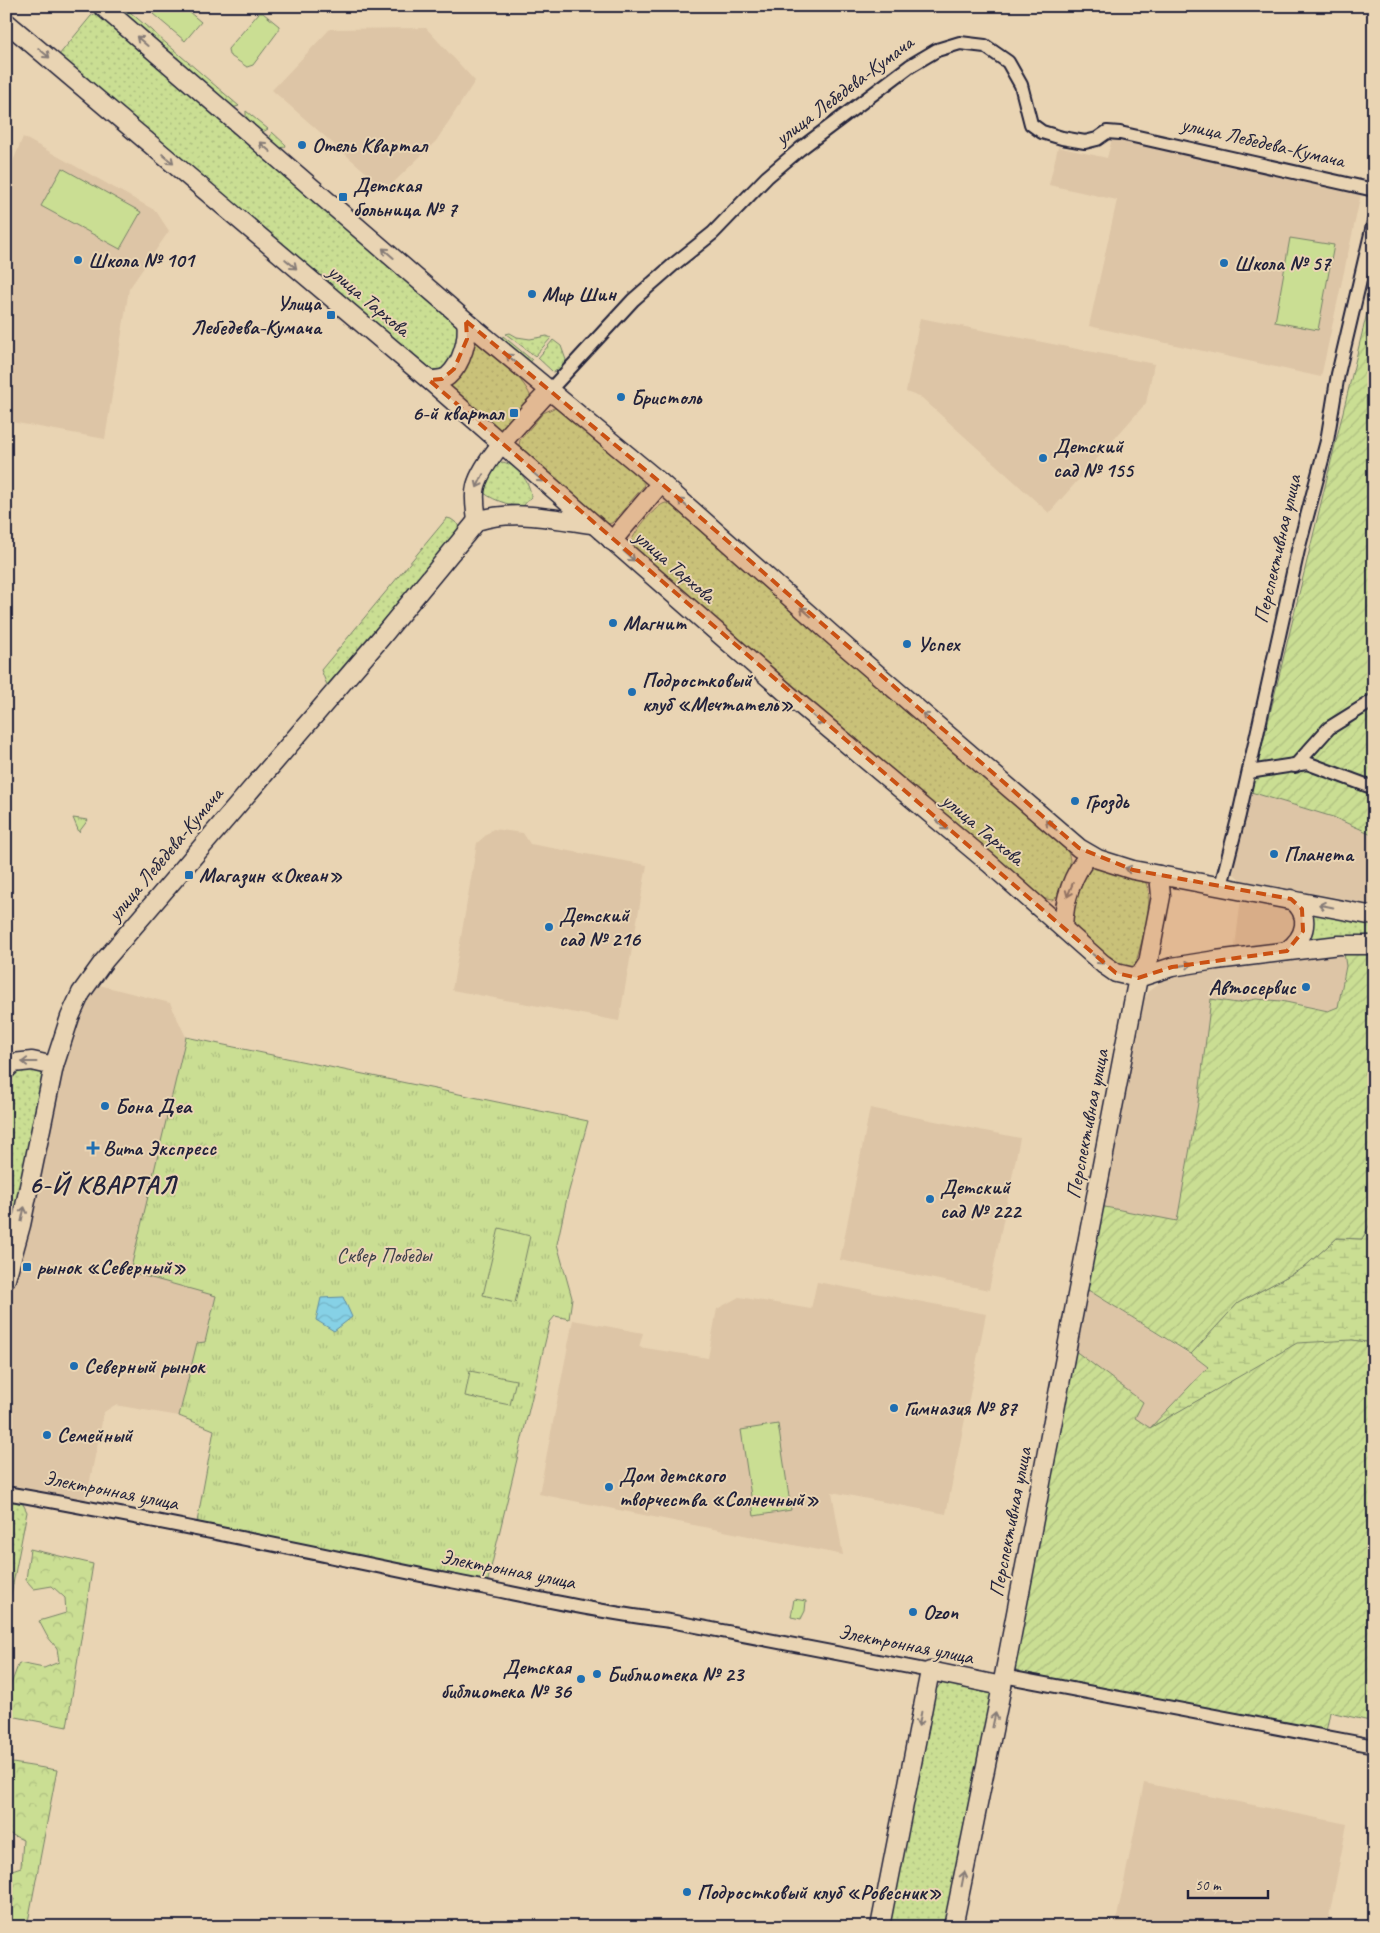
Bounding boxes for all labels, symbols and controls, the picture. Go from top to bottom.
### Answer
street label: улица Лебедева-Кумача [768,28,920,152]
one-way arrow [136,35,149,47]
one-way arrow [37,48,50,59]
street label: улица Лебедева-Кумача [1177,110,1349,174]
place label: Отель Квартал [312,132,429,158]
marker: Отель Квартал [296,139,308,151]
one-way arrow [259,142,272,153]
one-way arrow [161,153,174,164]
place label: Детская больница № 7 [353,172,459,222]
marker: Детская больница № 7 [337,191,349,203]
place label: Школа № 101 [88,247,196,273]
one-way arrow [382,248,395,259]
place label: Школа № 57 [1234,250,1333,276]
marker: Школа № 101 [72,254,84,266]
street label: улица Тархова [321,257,417,343]
marker: Школа № 57 [1218,257,1230,269]
one-way arrow [285,258,298,270]
place label: Мир Шин [542,281,618,307]
marker: Мир Шин [526,288,538,300]
place label: Улица Лебедева-Кумача [191,290,323,340]
marker: Улица Лебедева-Кумача [325,309,337,321]
one-way arrow [505,354,518,365]
place label: Бристоль [631,384,703,410]
marker: Бристоль [615,391,627,403]
place label: 6-й квартал [412,400,506,426]
marker: 6-й квартал [508,407,520,419]
place label: Детский сад № 155 [1053,433,1135,483]
marker: Детский сад № 155 [1037,452,1049,464]
one-way arrow [531,471,544,483]
street label: Перспективная улица [1247,471,1307,626]
one-way arrow [474,473,484,488]
one-way arrow [678,498,691,509]
street label: улица Тархова [627,522,723,610]
one-way arrow [622,550,635,561]
one-way arrow [799,606,812,617]
place label: Магнит [623,610,688,636]
marker: Магнит [607,617,619,629]
place label: Успех [917,631,962,657]
marker: Успех [901,638,913,650]
place label: Подростковый клуб «Мечтатель» [642,667,793,717]
marker: Подростковый клуб «Мечтатель» [626,686,638,698]
one-way arrow [922,713,935,724]
one-way arrow [811,714,824,725]
street label: улица Лебедева-Кумача [100,780,230,928]
street label: улица Тархова [935,786,1031,872]
place label: Гроздь [1085,788,1130,815]
marker: Гроздь [1069,795,1081,807]
one-way arrow [936,819,949,830]
one-way arrow [1045,820,1058,831]
place label: Планета [1284,841,1355,867]
marker: Планета [1268,848,1280,860]
place label: Магазин «Океан» [199,862,342,889]
one-way arrow [1124,864,1140,874]
marker: Магазин «Океан» [183,869,195,881]
one-way arrow [1064,882,1074,897]
one-way arrow [1318,901,1334,911]
place label: Детский сад № 216 [559,902,642,952]
marker: Детский сад № 216 [543,921,555,933]
one-way arrow [1091,953,1104,965]
one-way arrow [1177,959,1193,969]
place label: Автосервис [1209,974,1296,1000]
marker: Автосервис [1300,981,1312,993]
street label: Перспективная улица [1060,1046,1115,1201]
one-way arrow [21,1057,37,1067]
place label: Бона Деа [115,1093,193,1119]
marker: Бона Деа [99,1100,111,1112]
place label: Вита Экспресс [103,1135,217,1161]
marker: Вита Экспресс [87,1142,99,1154]
district label: 6-Й КВАРТАЛ [29,1168,178,1201]
place label: Детский сад № 222 [940,1174,1023,1224]
marker: Детский сад № 222 [924,1193,936,1205]
one-way arrow [19,1207,28,1223]
park label: Сквер Победы [337,1242,433,1268]
place label: рынок «Северный» [37,1254,186,1280]
marker: рынок «Северный» [21,1261,33,1273]
place label: Северный рынок [84,1353,206,1379]
marker: Северный рынок [68,1360,80,1372]
place label: Гимназия № 87 [904,1395,1019,1421]
marker: Гимназия № 87 [888,1402,900,1414]
place label: Семейный [57,1422,134,1448]
marker: Семейный [41,1429,53,1441]
street label: Перспективная улица [983,1444,1038,1599]
place label: Дом детского творчества «Солнечный» [619,1462,819,1512]
street label: Электронная улица [41,1464,182,1516]
marker: Дом детского творчества «Солнечный» [603,1481,615,1493]
street label: Электронная улица [438,1543,579,1595]
place label: Ozon [923,1599,958,1625]
marker: Ozon [907,1606,919,1618]
street label: Электронная улица [836,1618,977,1670]
place label: Детская библиотека № 36 [441,1654,573,1704]
place label: Библиотека № 23 [607,1661,746,1687]
marker: Библиотека № 23 [591,1668,603,1680]
marker: Детская библиотека № 36 [575,1673,587,1685]
one-way arrow [915,1711,925,1727]
one-way arrow [990,1712,1000,1728]
scale bar [1188,1868,1268,1900]
one-way arrow [958,1871,968,1887]
text: 50 m [1195,1876,1222,1895]
place label: Подростковый клуб «Ровесник» [697,1879,941,1905]
marker: Подростковый клуб «Ровесник» [681,1886,693,1898]

